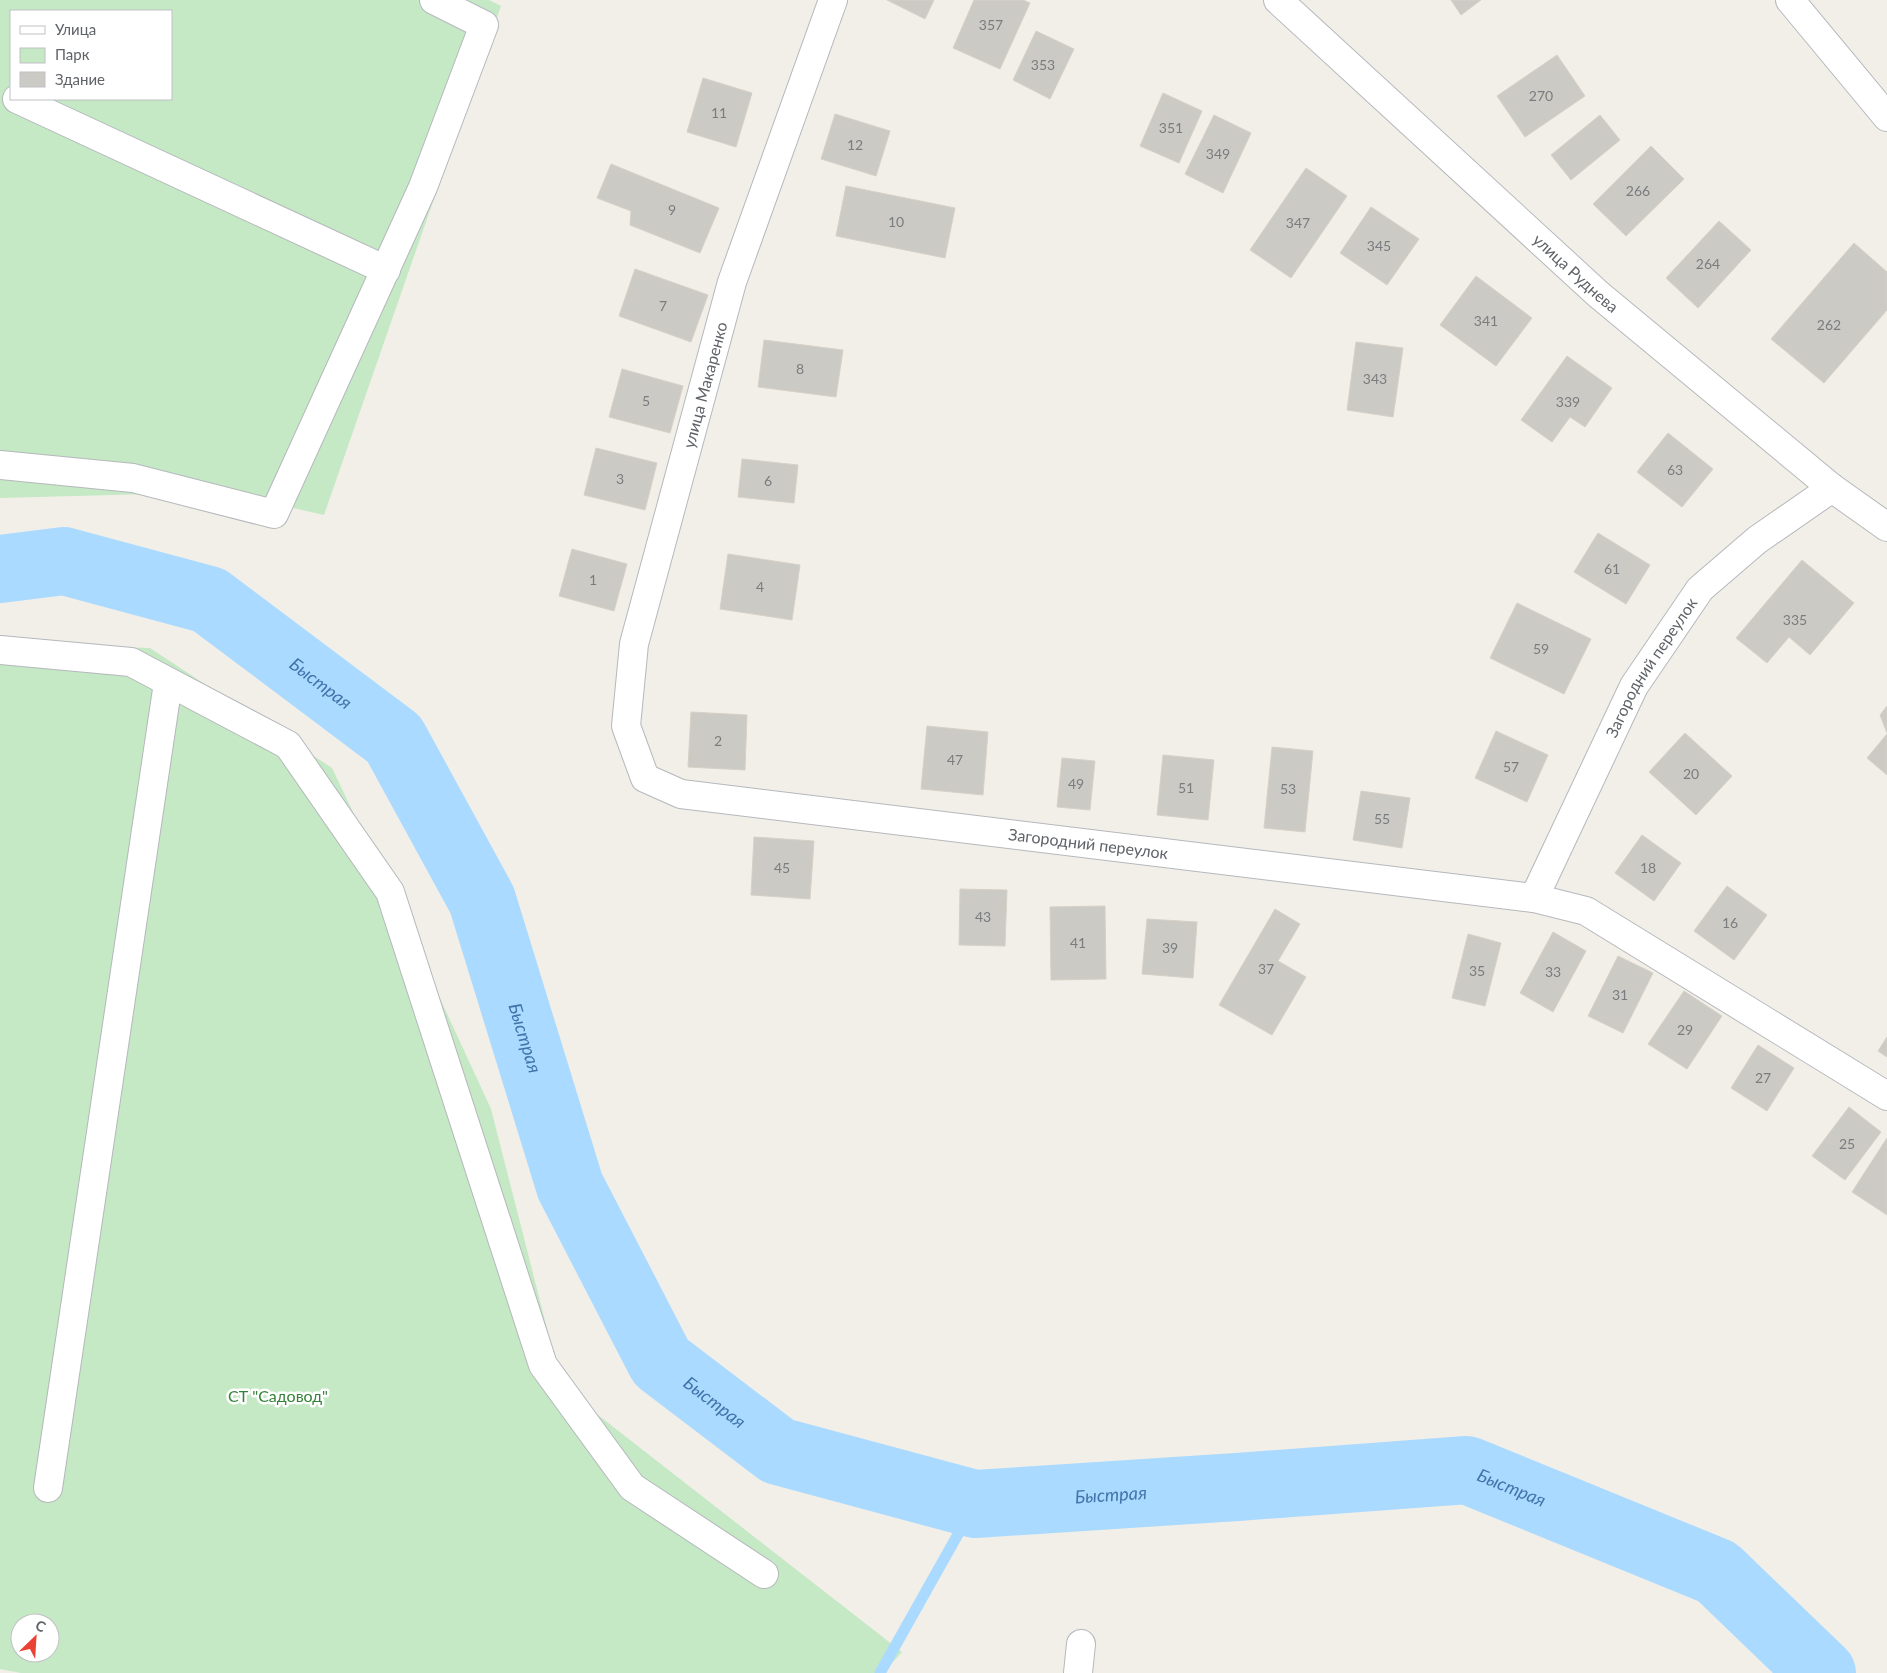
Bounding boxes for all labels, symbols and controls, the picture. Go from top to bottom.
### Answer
legend [10,10,172,100]
house number: 357 [979,16,1003,33]
text: Улица [55,20,96,38]
text: Парк [55,45,90,63]
house number: 353 [1031,56,1055,73]
text: Здание [55,70,105,88]
house number: 270 [1529,87,1553,104]
house number: 11 [711,104,727,121]
house number: 351 [1159,119,1183,136]
house number: 12 [847,136,863,153]
house number: 349 [1206,145,1230,162]
house number: 266 [1626,182,1650,199]
house number: 9 [668,201,676,218]
house number: 10 [888,213,904,230]
house number: 347 [1286,214,1310,231]
street label: улица Руднева [1530,229,1623,316]
house number: 345 [1367,237,1391,254]
house number: 264 [1696,255,1720,272]
house number: 7 [659,297,667,314]
house number: 341 [1474,312,1498,329]
house number: 262 [1817,316,1841,333]
street label: улица Макаренко [679,320,731,450]
house number: 8 [796,360,804,377]
house number: 343 [1363,370,1387,387]
house number: 5 [642,392,650,409]
house number: 339 [1556,393,1580,410]
house number: 63 [1667,461,1683,478]
house number: 3 [616,470,624,487]
house number: 6 [764,472,772,489]
house number: 61 [1604,560,1620,577]
house number: 1 [589,571,597,588]
house number: 4 [756,578,764,595]
street label: Загородний переулок [1601,593,1701,740]
house number: 335 [1783,611,1807,628]
house number: 59 [1533,640,1549,657]
water label: Быстрая [286,652,356,713]
house number: 2 [714,732,722,749]
house number: 47 [947,751,963,768]
house number: 57 [1503,758,1519,775]
house number: 20 [1683,765,1699,782]
house number: 49 [1068,775,1084,792]
house number: 51 [1178,779,1194,796]
house number: 53 [1280,780,1296,797]
house number: 55 [1374,810,1390,827]
street label: Загородний переулок [1008,824,1170,862]
house number: 45 [774,859,790,876]
house number: 18 [1640,859,1656,876]
house number: 43 [975,908,991,925]
house number: 16 [1722,914,1738,931]
house number: 41 [1070,934,1086,951]
house number: 39 [1162,939,1178,956]
house number: 37 [1258,960,1274,977]
house number: 35 [1469,962,1485,979]
house number: 33 [1545,963,1561,980]
house number: 31 [1612,986,1628,1003]
water label: Быстрая [504,1000,547,1075]
house number: 29 [1677,1021,1693,1038]
house number: 27 [1755,1069,1771,1086]
house number: 25 [1839,1135,1855,1152]
water label: Быстрая [680,1371,750,1432]
park label: СТ "Садовод" [228,1386,328,1405]
water label: Быстрая [1474,1463,1549,1511]
water label: Быстрая [1074,1481,1147,1507]
north arrow [10,1613,60,1663]
text: С [33,1616,49,1636]

